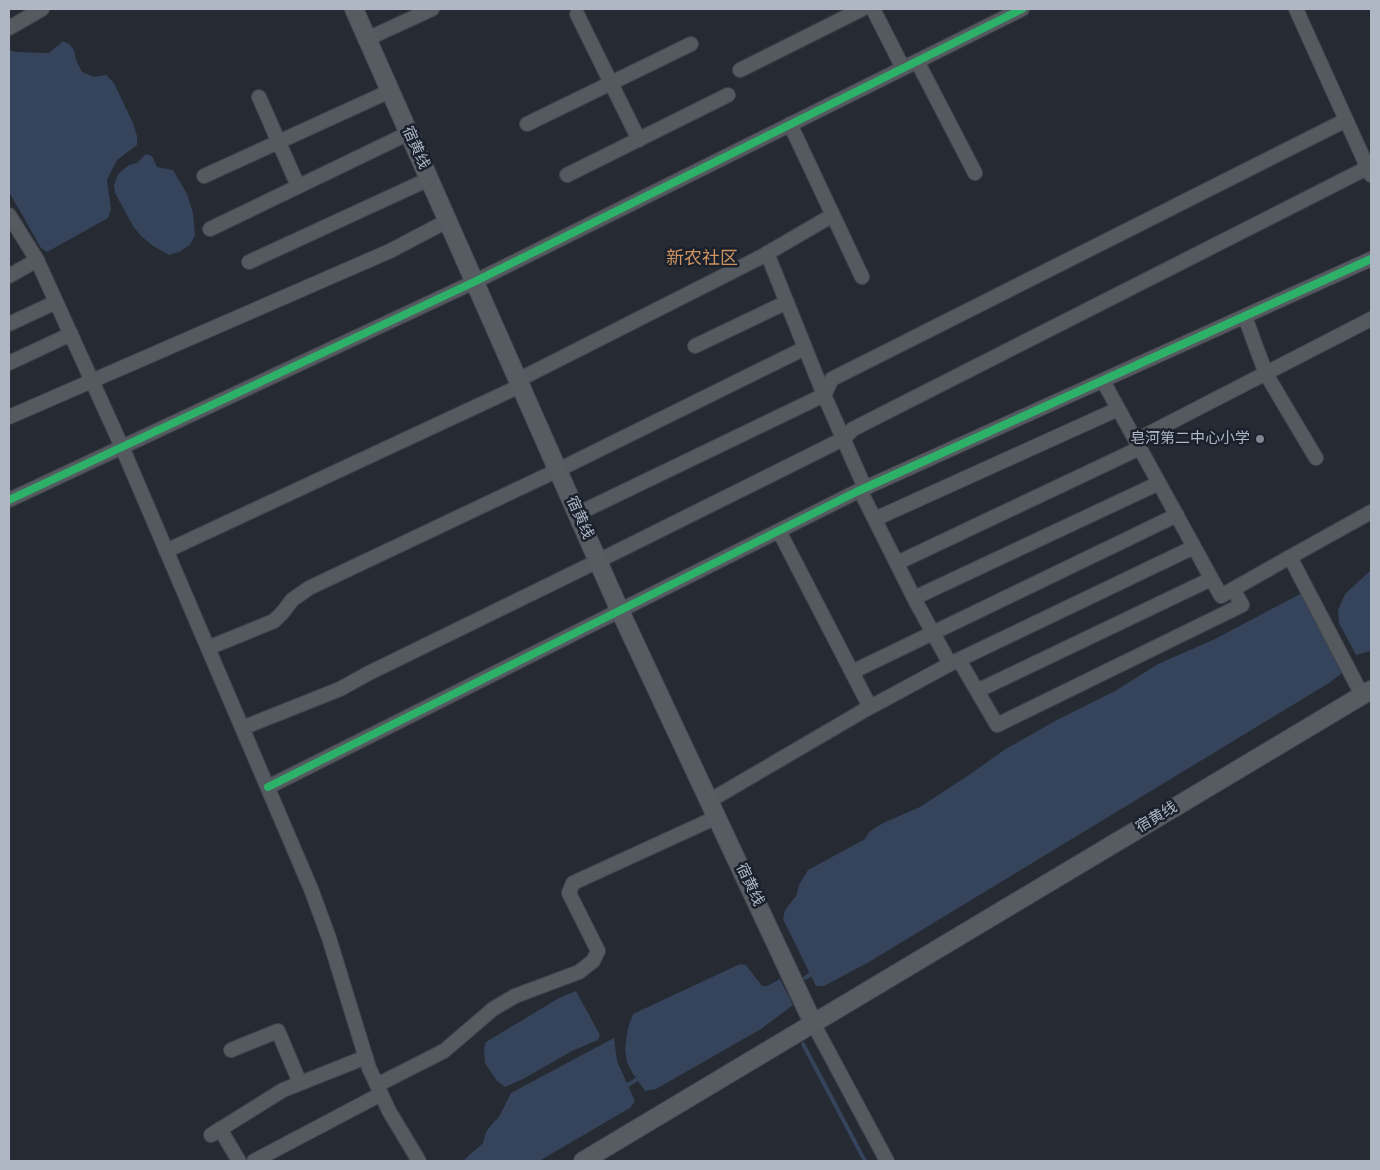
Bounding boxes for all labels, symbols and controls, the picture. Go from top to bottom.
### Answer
street label: 宿黄线 [398,124,432,172]
district label: 新农社区 [666,249,738,271]
place label: 皂河第二中心小学 [1130,430,1250,448]
marker: 皂河第二中心小学 [1254,433,1266,445]
street label: 宿黄线 [562,494,596,542]
street label: 宿黄线 [1133,799,1181,837]
street label: 宿黄线 [731,861,767,909]

